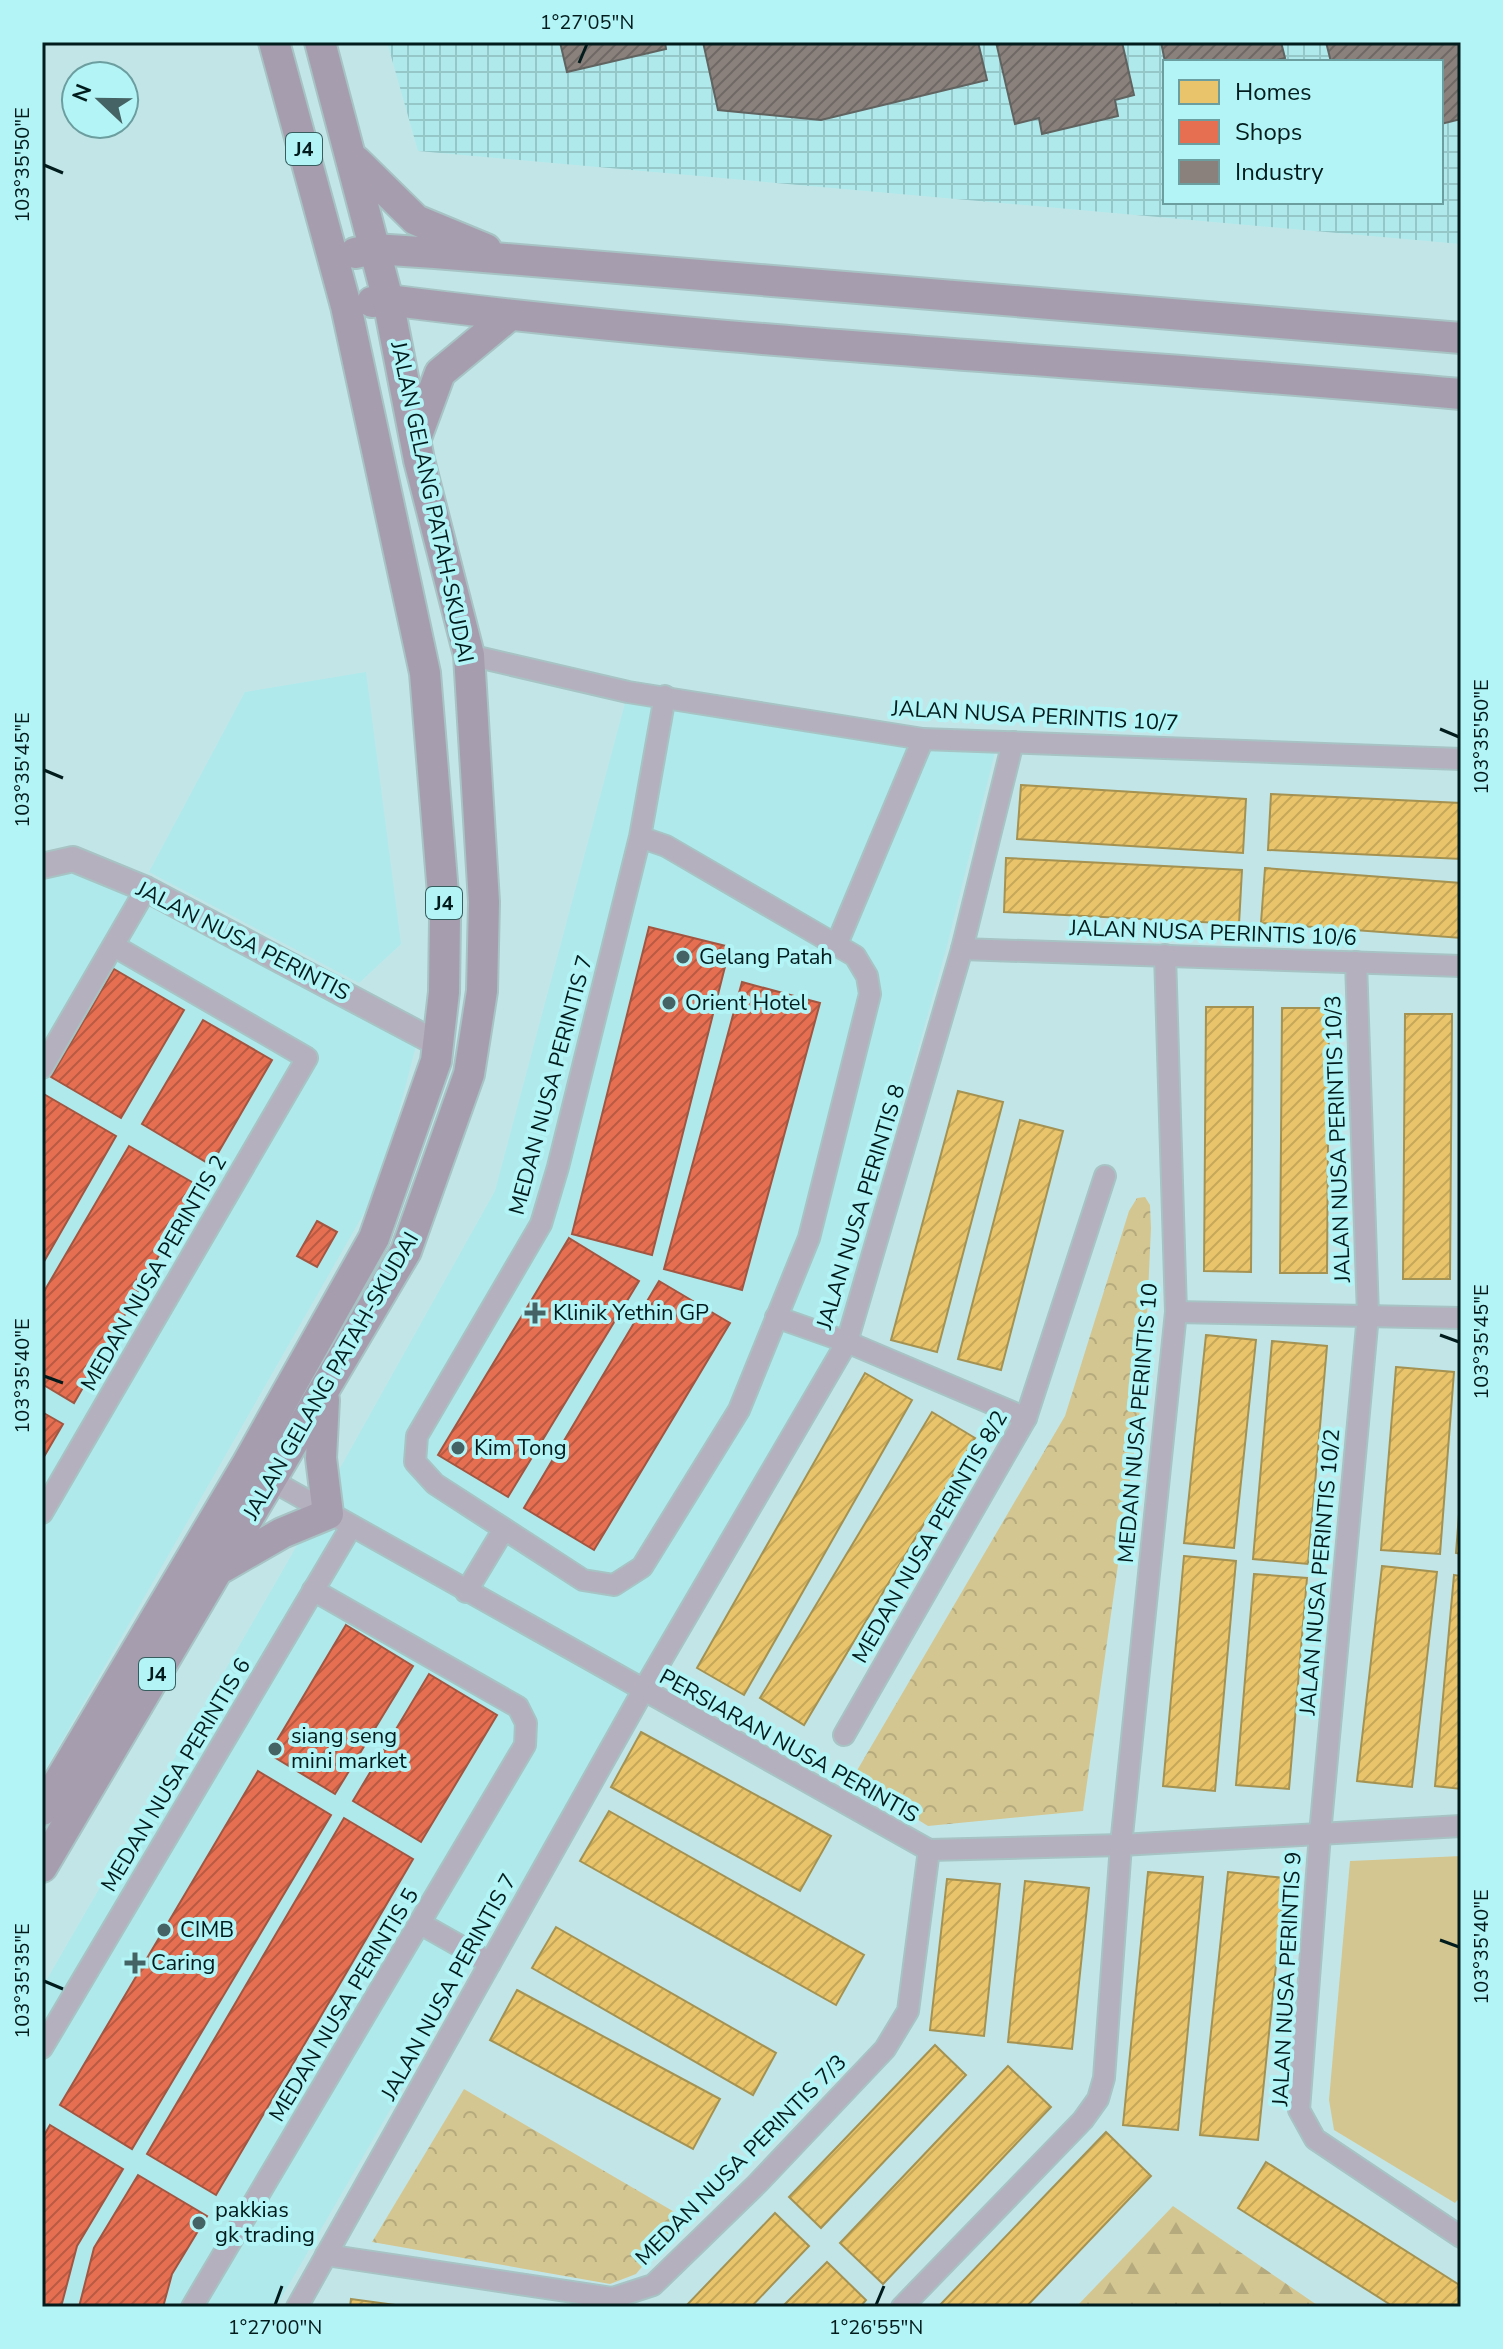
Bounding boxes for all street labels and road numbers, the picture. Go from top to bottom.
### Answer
road number: J4 [286,133,322,165]
street label: JALAN GELANG PATAH-SKUDAI [383,338,481,665]
street label: JALAN NUSA PERINTIS 10/7 [890,693,1179,738]
street label: JALAN NUSA PERINTIS [130,874,355,1008]
road number: J4 [426,887,462,919]
street label: JALAN NUSA PERINTIS 10/6 [1068,913,1357,953]
street label: MEDAN NUSA PERINTIS 7 [502,952,600,1218]
street label: JALAN NUSA PERINTIS 10/3 [1318,995,1358,1284]
street label: JALAN NUSA PERINTIS 8 [809,1081,913,1334]
street label: MEDAN NUSA PERINTIS 2 [74,1150,234,1396]
street label: JALAN GELANG PATAH-SKUDAI [236,1227,426,1526]
street label: MEDAN NUSA PERINTIS 10 [1111,1282,1165,1564]
street label: MEDAN NUSA PERINTIS 8/2 [845,1405,1015,1669]
street label: JALAN NUSA PERINTIS 10/2 [1292,1428,1347,1717]
street label: MEDAN NUSA PERINTIS 6 [94,1653,258,1897]
road number: J4 [139,1658,175,1690]
street label: PERSIARAN NUSA PERINTIS [654,1662,924,1830]
street label: JALAN NUSA PERINTIS 9 [1265,1851,1309,2108]
street label: JALAN NUSA PERINTIS 7 [374,1868,524,2107]
street label: MEDAN NUSA PERINTIS 5 [262,1883,426,2127]
street label: MEDAN NUSA PERINTIS 7/3 [629,2048,853,2272]

